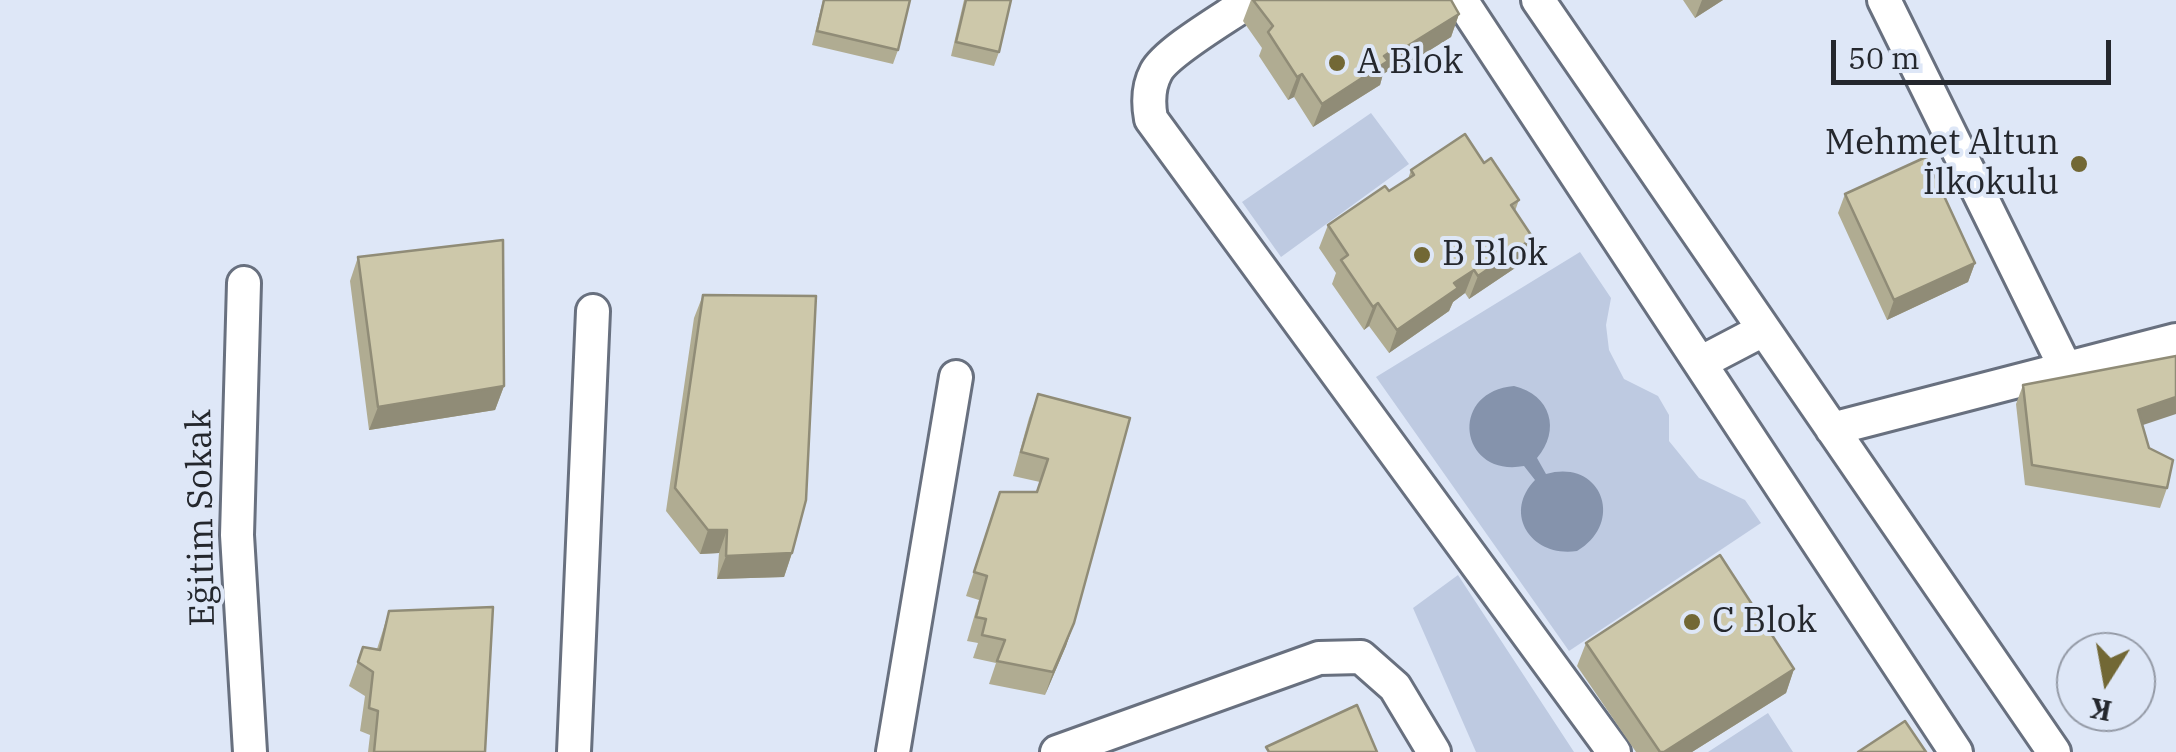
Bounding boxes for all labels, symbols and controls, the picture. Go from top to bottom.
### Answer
scale bar [1836,20,2116,82]
text: 50 m [1848,38,1920,77]
place label: A Blok [1357,42,1463,84]
marker: A Blok [1326,52,1348,74]
place label: Mehmet Altun İlkokulu [1825,123,2059,205]
marker: Mehmet Altun İlkokulu [2068,153,2090,175]
place label: B Blok [1442,234,1548,276]
marker: B Blok [1411,244,1433,266]
street label: Eğitim Sokak [179,409,225,627]
place label: C Blok [1712,601,1817,643]
marker: C Blok [1681,611,1703,633]
north arrow [2056,632,2156,732]
text: K [2086,690,2115,730]

